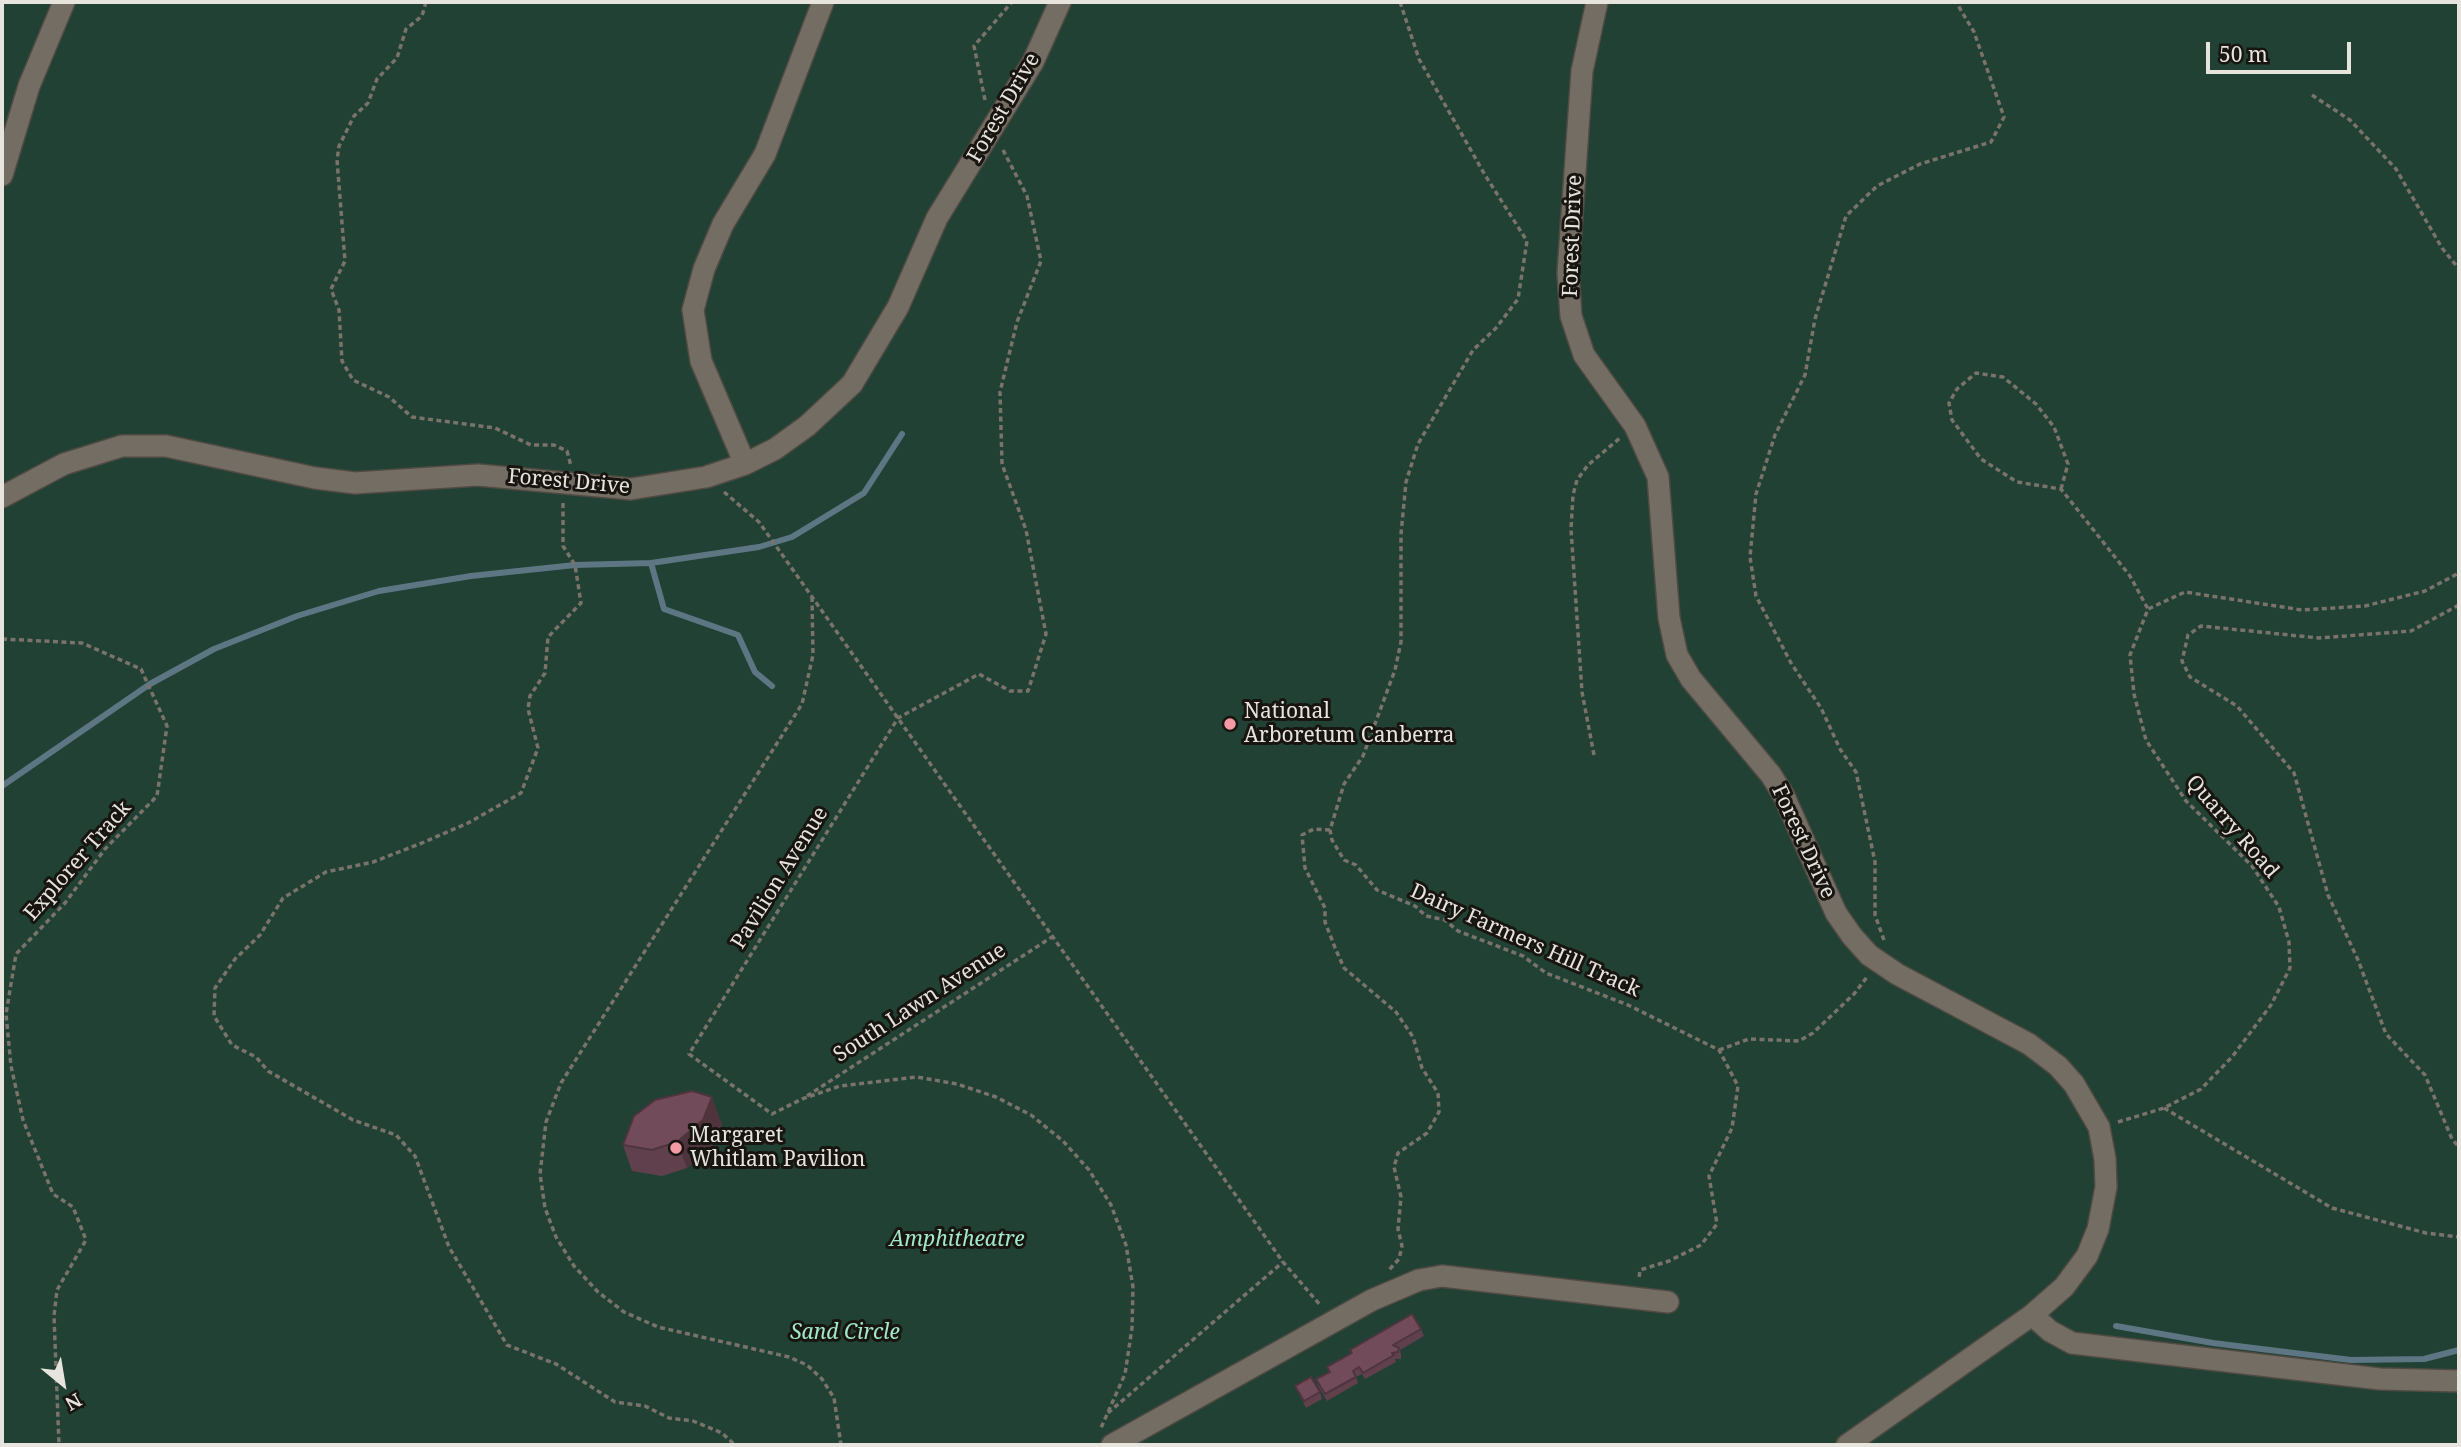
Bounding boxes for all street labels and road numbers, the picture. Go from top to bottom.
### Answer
street label: Forest Drive [962,49,1046,167]
street label: Forest Drive [1558,174,1588,298]
street label: Forest Drive [507,464,631,500]
street label: Quarry Road [2180,770,2284,884]
street label: Forest Drive [1766,781,1840,903]
street label: Explorer Track [19,796,137,926]
street label: Pavilion Avenue [726,802,834,954]
street label: Dairy Farmers Hill Track [1406,879,1644,1003]
street label: South Lawn Avenue [829,938,1011,1068]

